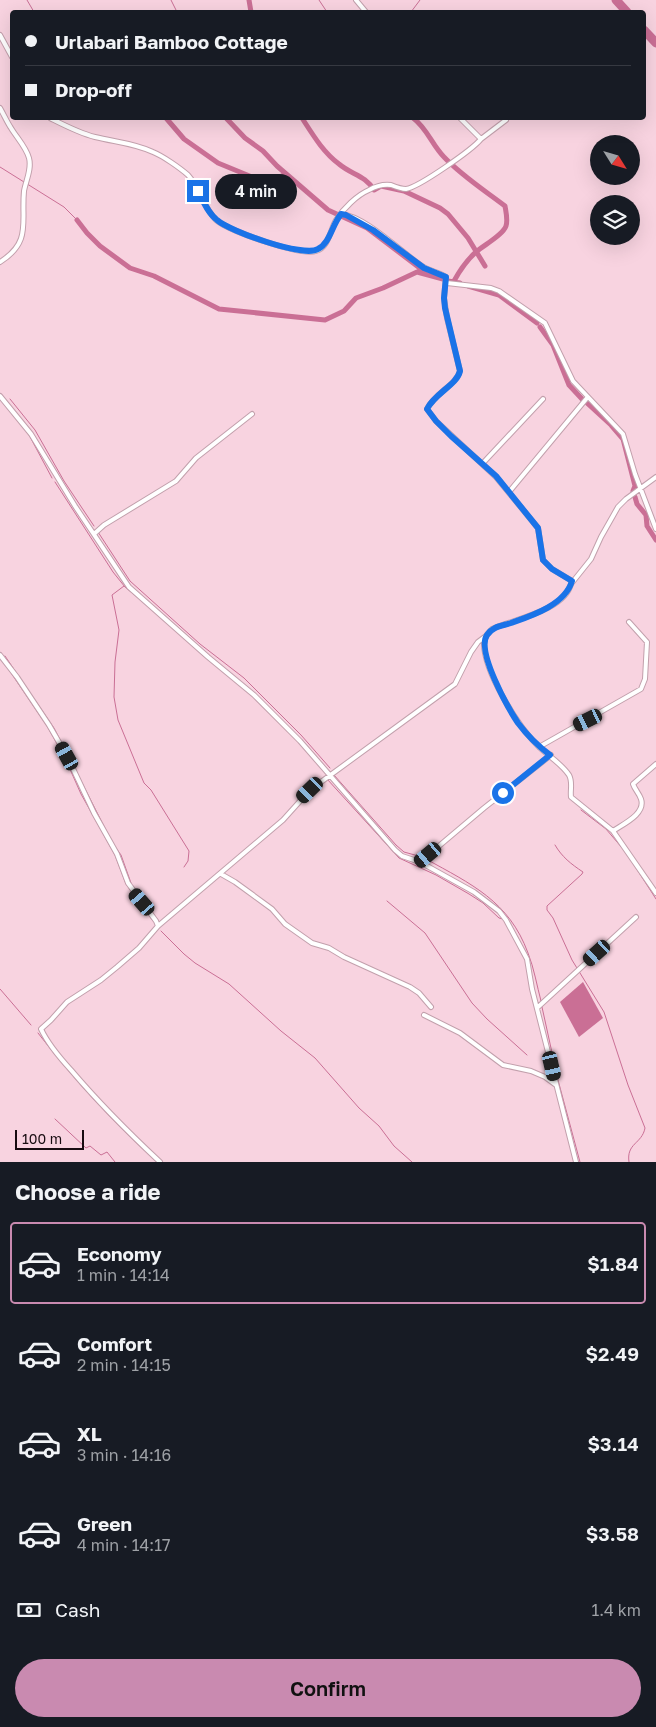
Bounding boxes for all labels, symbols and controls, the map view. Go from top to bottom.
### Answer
text: Urlabari Bamboo Cottage [55,30,288,53]
text: Drop-off [55,78,132,101]
north arrow [590,135,640,185]
map controls [590,135,640,245]
callout: 4 min [216,174,298,208]
route end [187,180,209,202]
text: 4 min [235,181,277,201]
button: layers [590,195,640,245]
car [571,707,604,733]
car [53,739,80,773]
car [293,774,326,806]
route start [492,782,514,804]
car [411,840,444,870]
car [126,886,157,918]
car [580,937,613,969]
car [541,1050,562,1082]
scale bar [15,1127,84,1150]
text: 100 m [22,1130,62,1147]
text: Choose a ride [15,1178,161,1205]
icon: car [17,1241,62,1286]
text: Economy [77,1242,162,1265]
text: $1.84 [587,1252,639,1275]
text: 1 min · 14:14 [77,1265,170,1285]
icon: car [17,1331,62,1376]
text: Comfort [77,1332,152,1355]
text: $2.49 [585,1342,639,1365]
text: 2 min · 14:15 [77,1355,171,1375]
icon: car [17,1421,62,1466]
text: XL [77,1422,102,1445]
text: $3.14 [588,1432,639,1455]
text: 3 min · 14:16 [77,1445,171,1465]
icon: car [17,1511,62,1556]
text: Green [77,1512,132,1535]
text: $3.58 [586,1522,639,1545]
text: 4 min · 14:17 [77,1535,170,1555]
icon: cash [15,1596,43,1624]
text: Cash [55,1598,100,1621]
text: 1.4 km [591,1600,641,1620]
button: Confirm [15,1659,641,1717]

